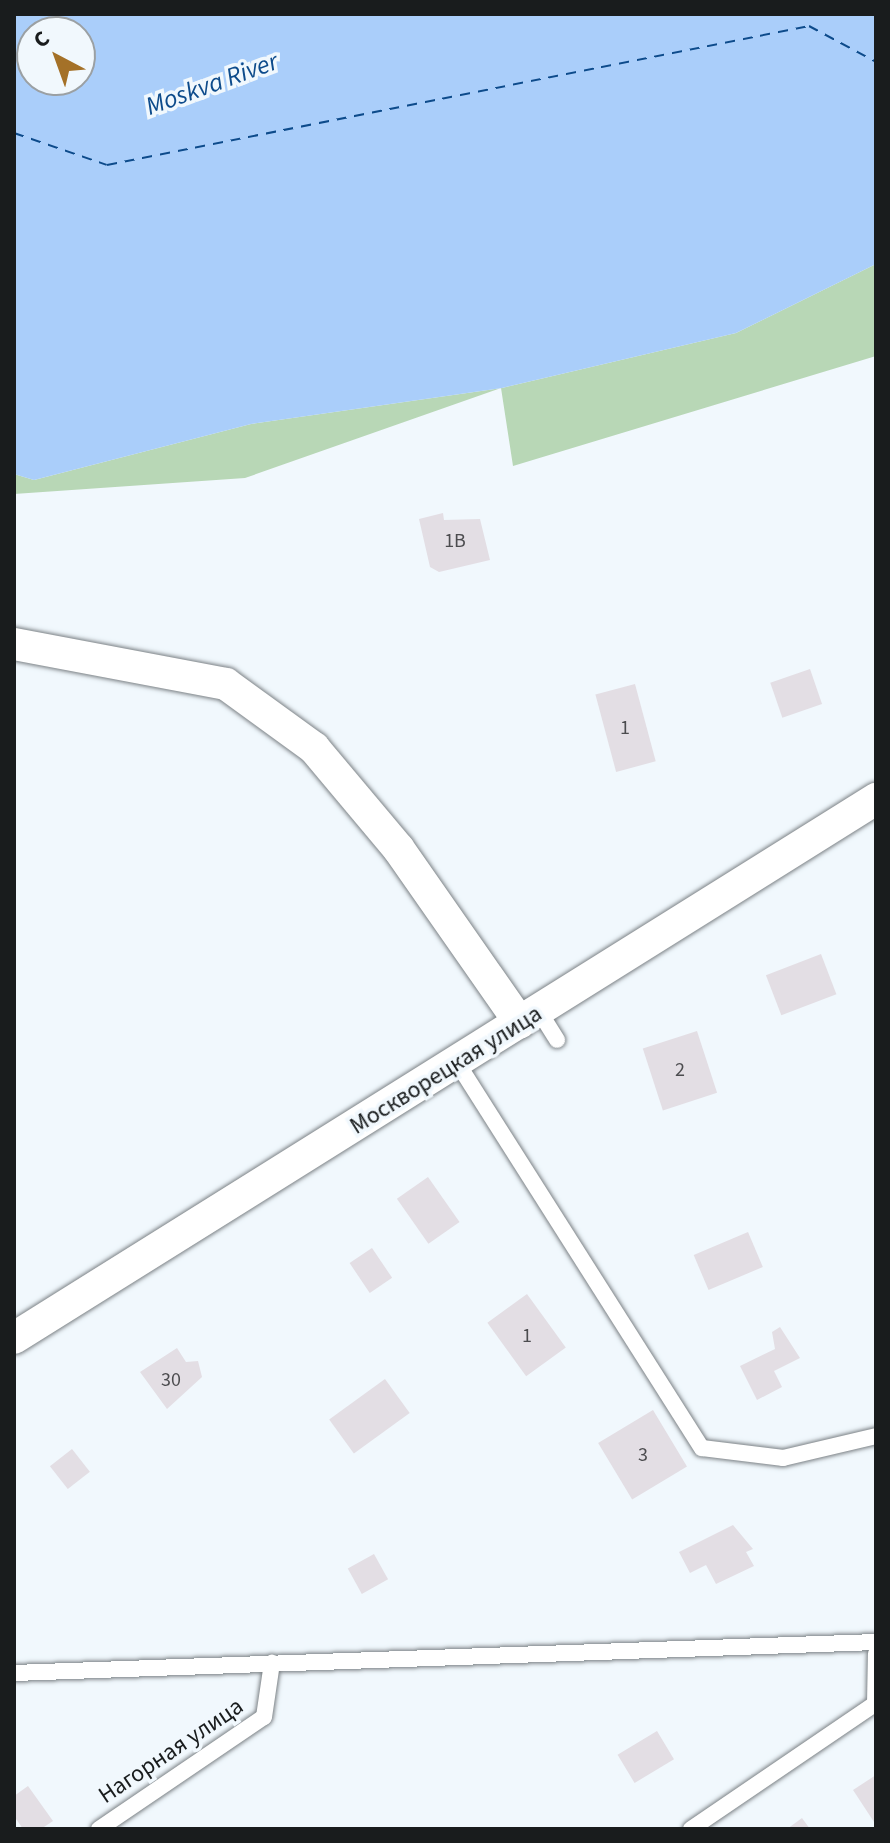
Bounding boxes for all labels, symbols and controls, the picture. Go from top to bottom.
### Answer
north arrow [16,16,96,96]
text: С [26,23,57,56]
water label: Moskva River [141,46,283,122]
house number: 1В [444,529,466,553]
house number: 1 [620,716,630,740]
street label: Москворецкая улица [345,999,547,1141]
house number: 2 [675,1058,685,1082]
house number: 1 [522,1324,532,1348]
house number: 30 [161,1368,181,1392]
house number: 3 [638,1443,648,1467]
street label: Нагорная улица [93,1692,249,1810]

